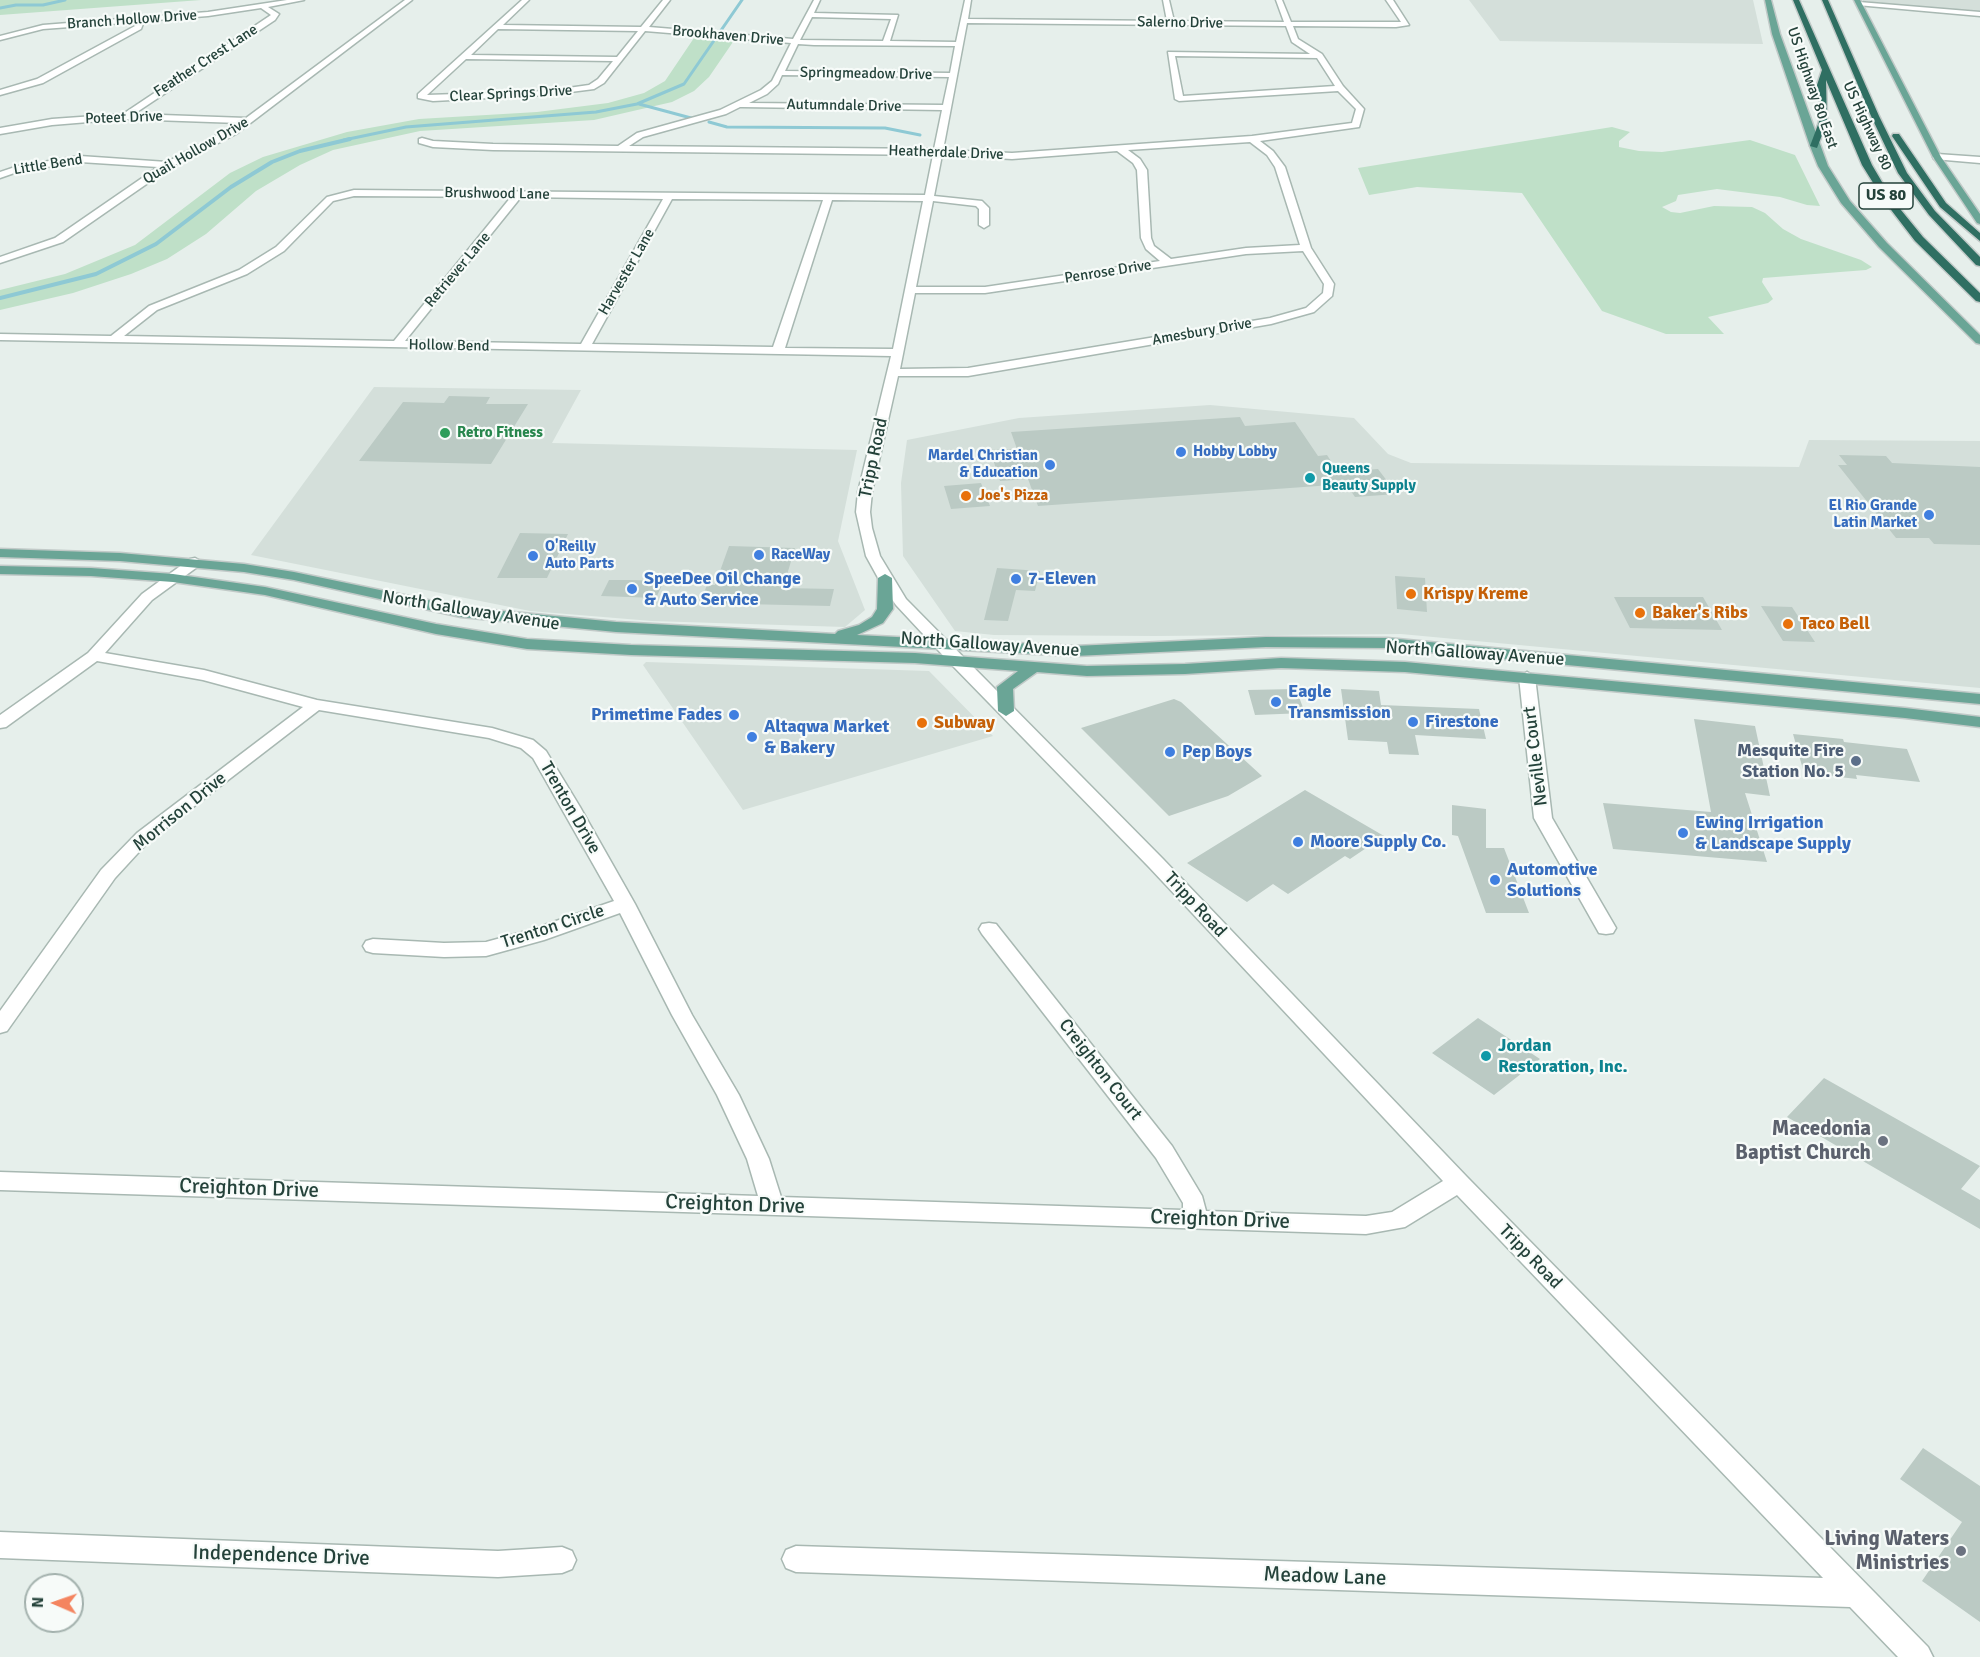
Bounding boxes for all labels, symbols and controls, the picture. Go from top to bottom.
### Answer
street label: Branch Hollow Drive [66,6,198,34]
street label: Salerno Drive [1137,13,1223,33]
street label: Feather Crest Lane [151,21,261,101]
street label: Brookhaven Drive [671,22,785,50]
street label: US Highway 80 East [1783,25,1841,151]
street label: Springmeadow Drive [800,64,932,84]
street label: US Highway 80 [1838,79,1896,173]
street label: Clear Springs Drive [449,82,573,106]
street label: Autumndale Drive [786,96,902,116]
street label: Poteet Drive [85,108,163,128]
street label: Quail Hollow Drive [140,113,252,189]
street label: Heatherdale Drive [888,142,1004,164]
street label: Little Bend [12,151,84,179]
road number: US 80 [1859,183,1913,209]
street label: Brushwood Lane [444,184,550,204]
street label: Harvester Lane [595,226,659,318]
street label: Retriever Lane [421,229,495,311]
street label: Penrose Drive [1063,256,1153,288]
street label: Amesbury Drive [1151,314,1253,350]
street label: Hollow Bend [408,336,490,356]
street label: Tripp Road [855,416,893,500]
place label: Retro Fitness [457,424,543,442]
marker: Retro Fitness [438,426,452,440]
place label: Hobby Lobby [1193,443,1277,461]
marker: Hobby Lobby [1174,445,1188,459]
place label: Mardel Christian & Education [928,447,1038,482]
marker: Mardel Christian & Education [1043,458,1057,472]
place label: Queens Beauty Supply [1322,460,1416,495]
marker: Queens Beauty Supply [1303,471,1317,485]
place label: Joe's Pizza [978,487,1048,505]
marker: Joe's Pizza [959,489,973,503]
place label: El Rio Grande Latin Market [1829,497,1917,532]
marker: El Rio Grande Latin Market [1922,508,1936,522]
place label: O'Reilly Auto Parts [545,538,614,573]
place label: RaceWay [771,546,830,564]
marker: RaceWay [752,548,766,562]
marker: O'Reilly Auto Parts [526,549,540,563]
place label: SpeeDee Oil Change & Auto Service [644,568,801,610]
place label: 7-Eleven [1028,568,1096,590]
marker: 7-Eleven [1009,572,1023,586]
marker: SpeeDee Oil Change & Auto Service [625,582,639,596]
place label: Krispy Kreme [1423,583,1528,605]
street label: North Galloway Avenue [381,586,561,636]
marker: Krispy Kreme [1404,587,1418,601]
place label: Baker's Ribs [1652,602,1748,624]
marker: Baker's Ribs [1633,606,1647,620]
place label: Taco Bell [1800,613,1870,635]
marker: Taco Bell [1781,617,1795,631]
street label: North Galloway Avenue [900,628,1080,662]
street label: North Galloway Avenue [1385,637,1565,671]
place label: Eagle Transmission [1288,681,1391,724]
marker: Eagle Transmission [1269,695,1283,709]
place label: Primetime Fades [591,704,722,726]
street label: Neville Court [1519,705,1553,807]
marker: Primetime Fades [727,708,741,722]
place label: Firestone [1425,711,1499,733]
place label: Subway [934,712,995,734]
marker: Firestone [1406,715,1420,729]
place label: Altaqwa Market & Bakery [764,716,889,758]
marker: Subway [915,716,929,730]
marker: Altaqwa Market & Bakery [745,730,759,744]
place label: Mesquite Fire Station No. 5 [1737,740,1844,783]
place label: Pep Boys [1182,741,1252,763]
marker: Pep Boys [1163,745,1177,759]
marker: Mesquite Fire Station No. 5 [1849,754,1863,768]
street label: Trenton Drive [535,758,605,858]
street label: Morrison Drive [129,768,231,856]
place label: Ewing Irrigation & Landscape Supply [1695,812,1851,854]
marker: Ewing Irrigation & Landscape Supply [1676,826,1690,840]
place label: Moore Supply Co. [1310,831,1446,853]
marker: Moore Supply Co. [1291,835,1305,849]
place label: Automotive Solutions [1507,859,1597,902]
street label: Tripp Road [1159,868,1231,942]
marker: Automotive Solutions [1488,873,1502,887]
street label: Trenton Circle [499,900,607,954]
street label: Creighton Court [1054,1015,1146,1125]
place label: Jordan Restoration, Inc. [1498,1035,1628,1078]
marker: Jordan Restoration, Inc. [1479,1049,1493,1063]
place label: Macedonia Baptist Church [1735,1116,1871,1166]
marker: Macedonia Baptist Church [1876,1134,1890,1148]
street label: Creighton Drive [179,1174,319,1204]
street label: Creighton Drive [665,1190,805,1220]
street label: Creighton Drive [1150,1205,1290,1235]
street label: Tripp Road [1494,1220,1566,1294]
place label: Living Waters Ministries [1824,1526,1949,1576]
street label: Independence Drive [192,1540,370,1572]
marker: Living Waters Ministries [1954,1544,1968,1558]
street label: Meadow Lane [1263,1562,1387,1592]
north arrow [24,1573,84,1633]
text: N [28,1597,48,1608]

